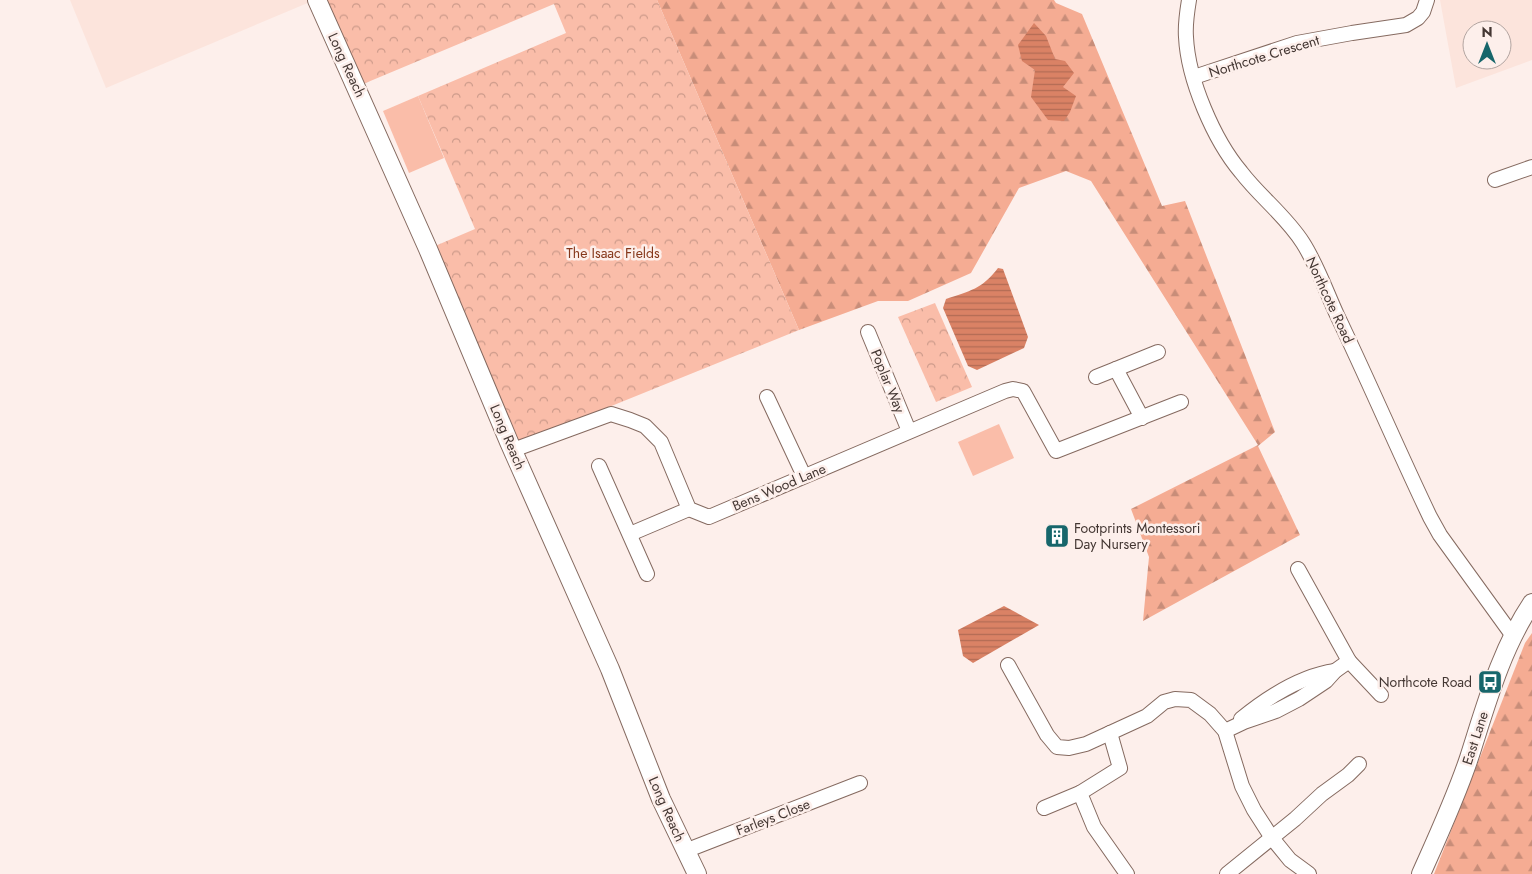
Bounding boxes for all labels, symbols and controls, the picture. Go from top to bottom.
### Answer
north arrow [1462,20,1512,70]
text: N [1481,22,1493,42]
street label: Long Reach [323,29,371,101]
street label: Northcote Crescent [1206,29,1322,82]
park label: The Isaac Fields [566,243,660,263]
street label: Northcote Road [1301,253,1359,347]
street label: Poplar Way [866,346,910,417]
street label: Long Reach [485,401,531,473]
street label: Bens Wood Lane [729,458,829,516]
place label: Footprints Montessori Day Nursery [1074,518,1200,554]
building icon: Footprints Montessori Day Nursery [1044,523,1070,549]
bus stop icon: Northcote Road [1477,669,1503,695]
place label: Northcote Road [1379,672,1472,692]
street label: East Lane [1457,709,1493,767]
street label: Long Reach [644,773,690,845]
street label: Farleys Close [733,794,813,840]

